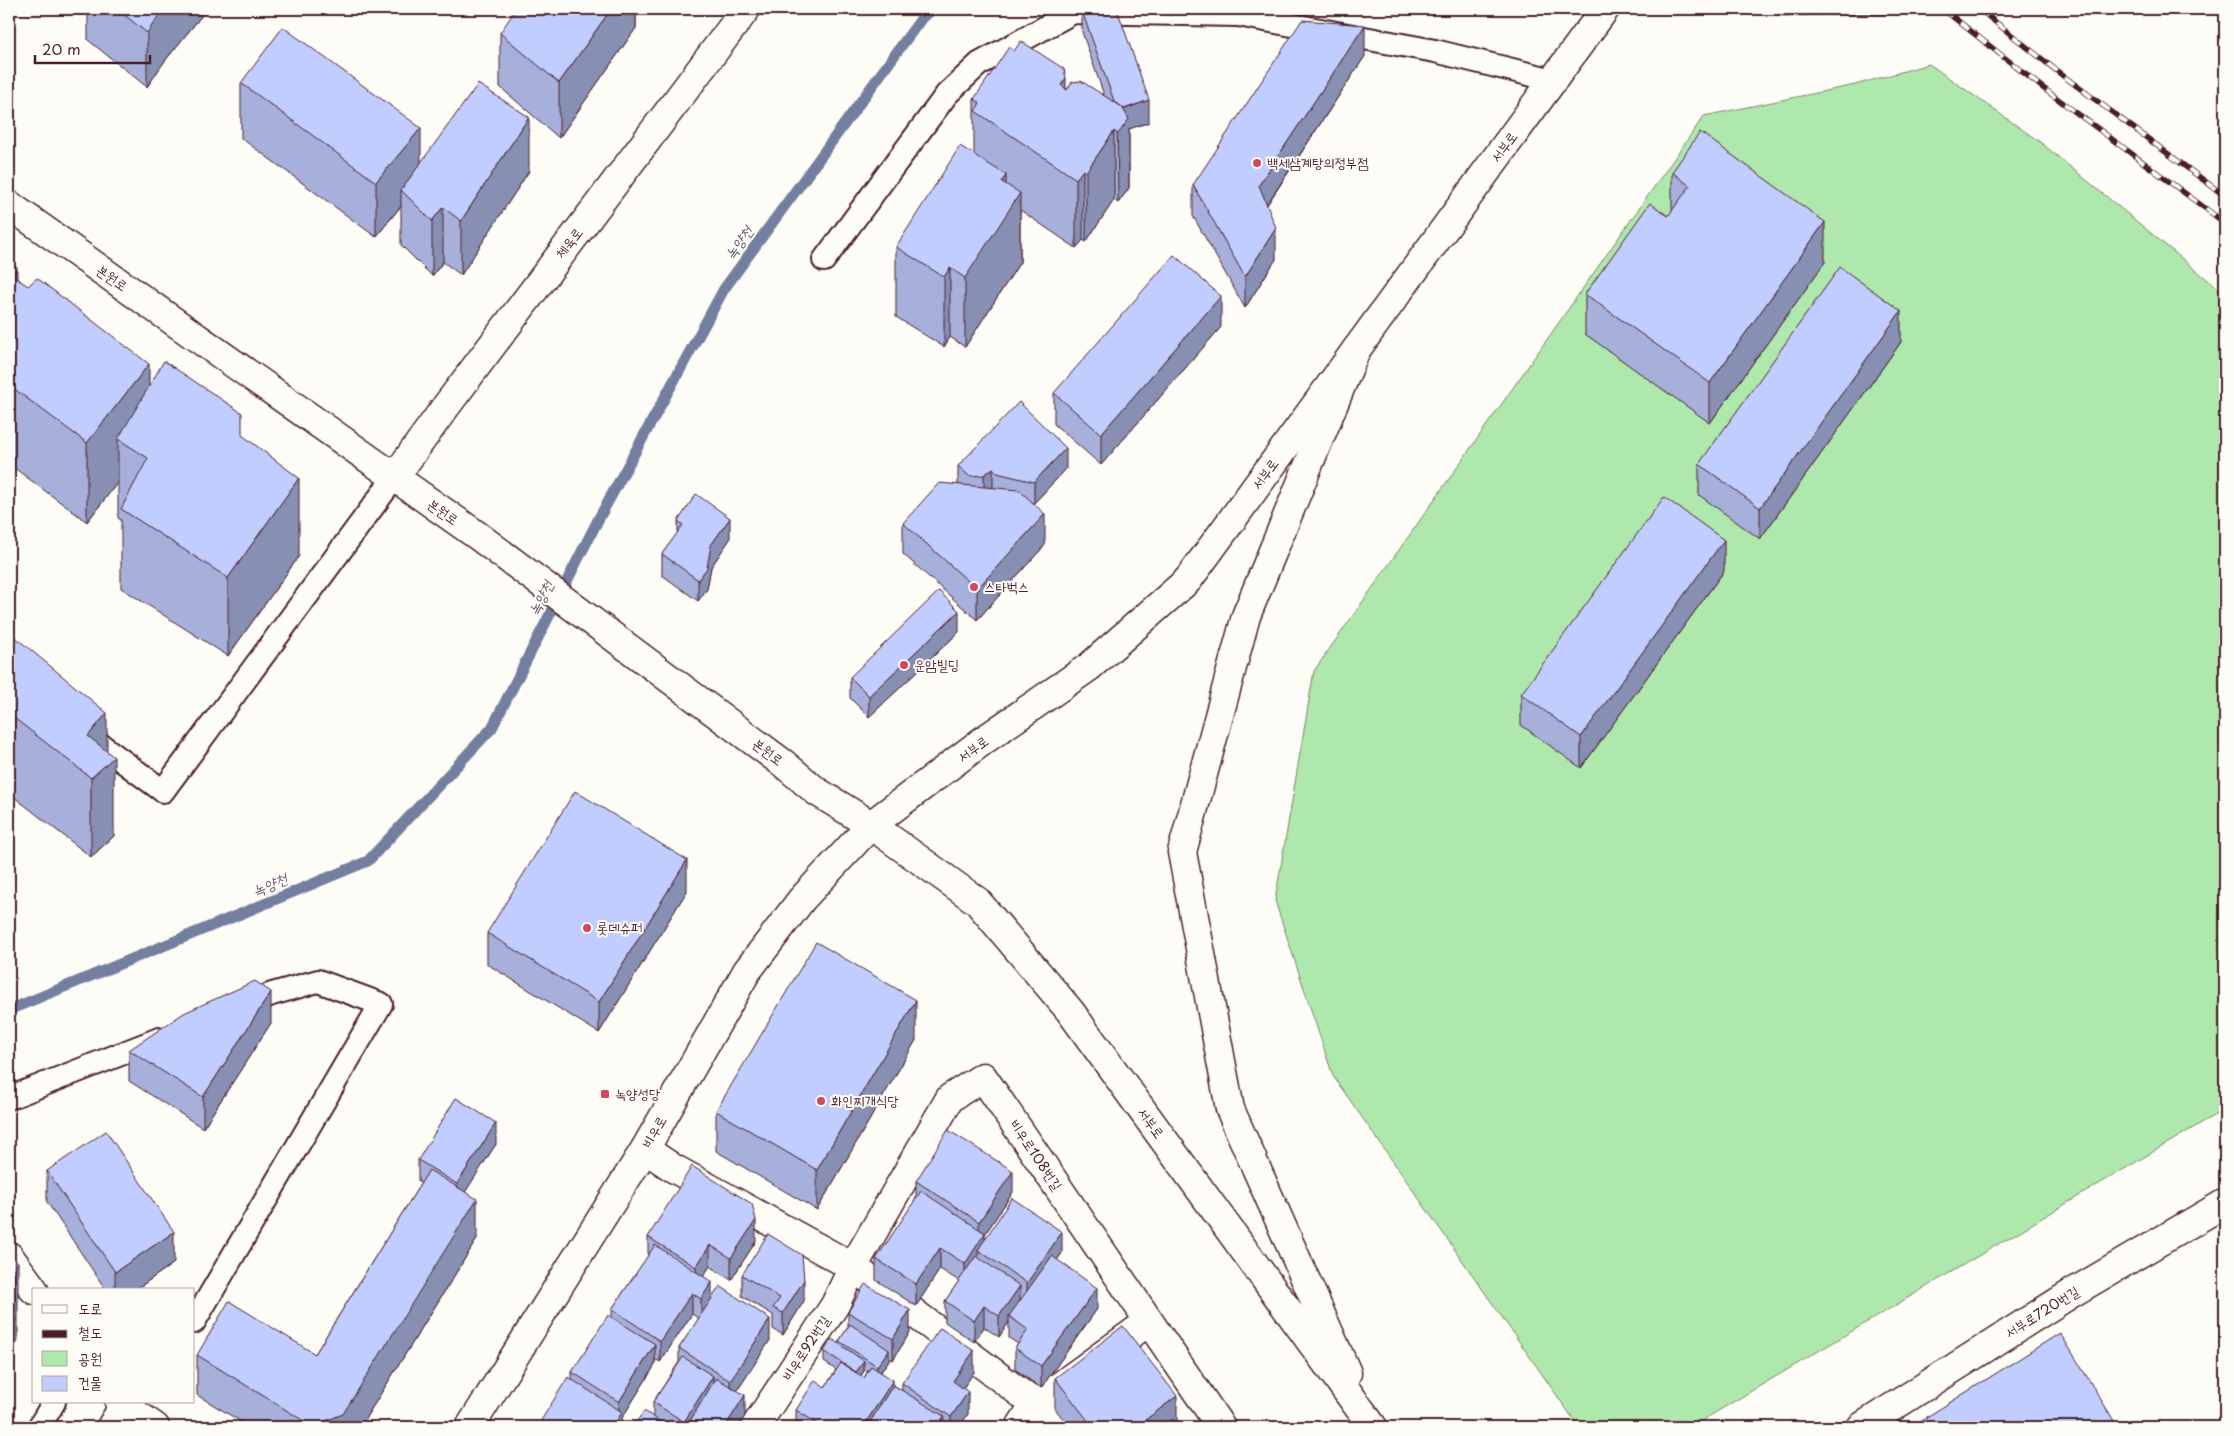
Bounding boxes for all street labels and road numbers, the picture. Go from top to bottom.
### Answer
street label: 서부로 [1485,127,1522,167]
street label: 체육로 [550,223,587,263]
street label: 본원로 [92,259,132,296]
street label: 서부로 [1246,454,1283,494]
street label: 본원로 [423,493,463,530]
street label: 서부로 [953,730,993,767]
street label: 본원로 [748,733,788,770]
street label: 서부로 [1133,1103,1170,1143]
street label: 비우로 [636,1112,671,1152]
street label: 비우로108번길 [1005,1115,1068,1195]
street label: 서부로720번길 [2001,1280,2084,1343]
street label: 비우로92번길 [777,1310,835,1384]

